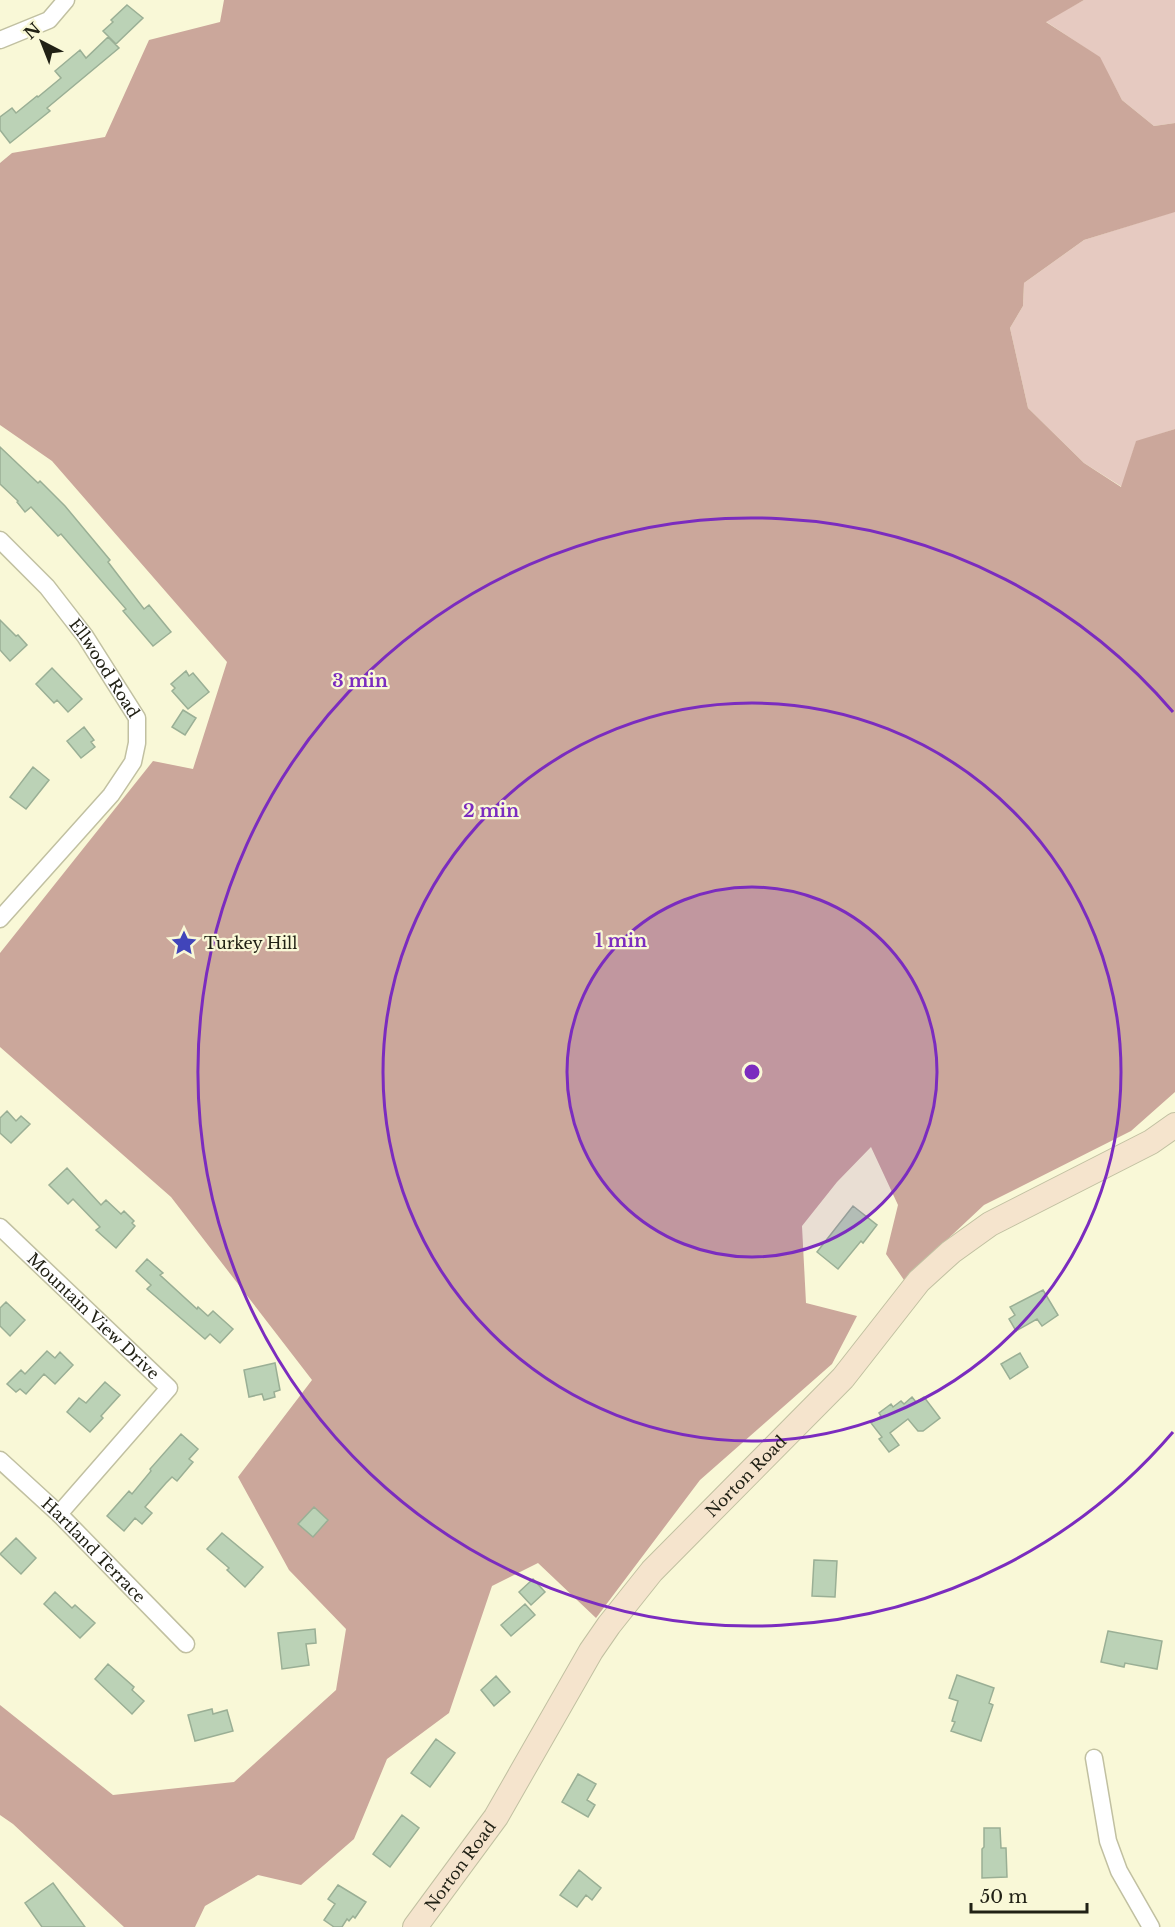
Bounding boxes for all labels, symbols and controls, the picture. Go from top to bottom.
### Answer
north arrow [12,12,72,72]
text: N [20,18,44,43]
street label: Ellwood Road [65,614,144,721]
text: 3 min [332,670,388,692]
text: 2 min [463,800,519,822]
place icon: Turkey Hill [169,928,199,958]
text: 1 min [595,930,647,952]
place label: Turkey Hill [204,933,298,953]
centre of rings [742,1062,762,1082]
street label: Mountain View Drive [23,1248,164,1384]
street label: Norton Road [701,1431,791,1521]
street label: Hartland Terrace [38,1493,150,1607]
street label: Norton Road [420,1817,500,1915]
scale bar [971,1876,1086,1914]
text: 50 m [980,1886,1028,1908]

